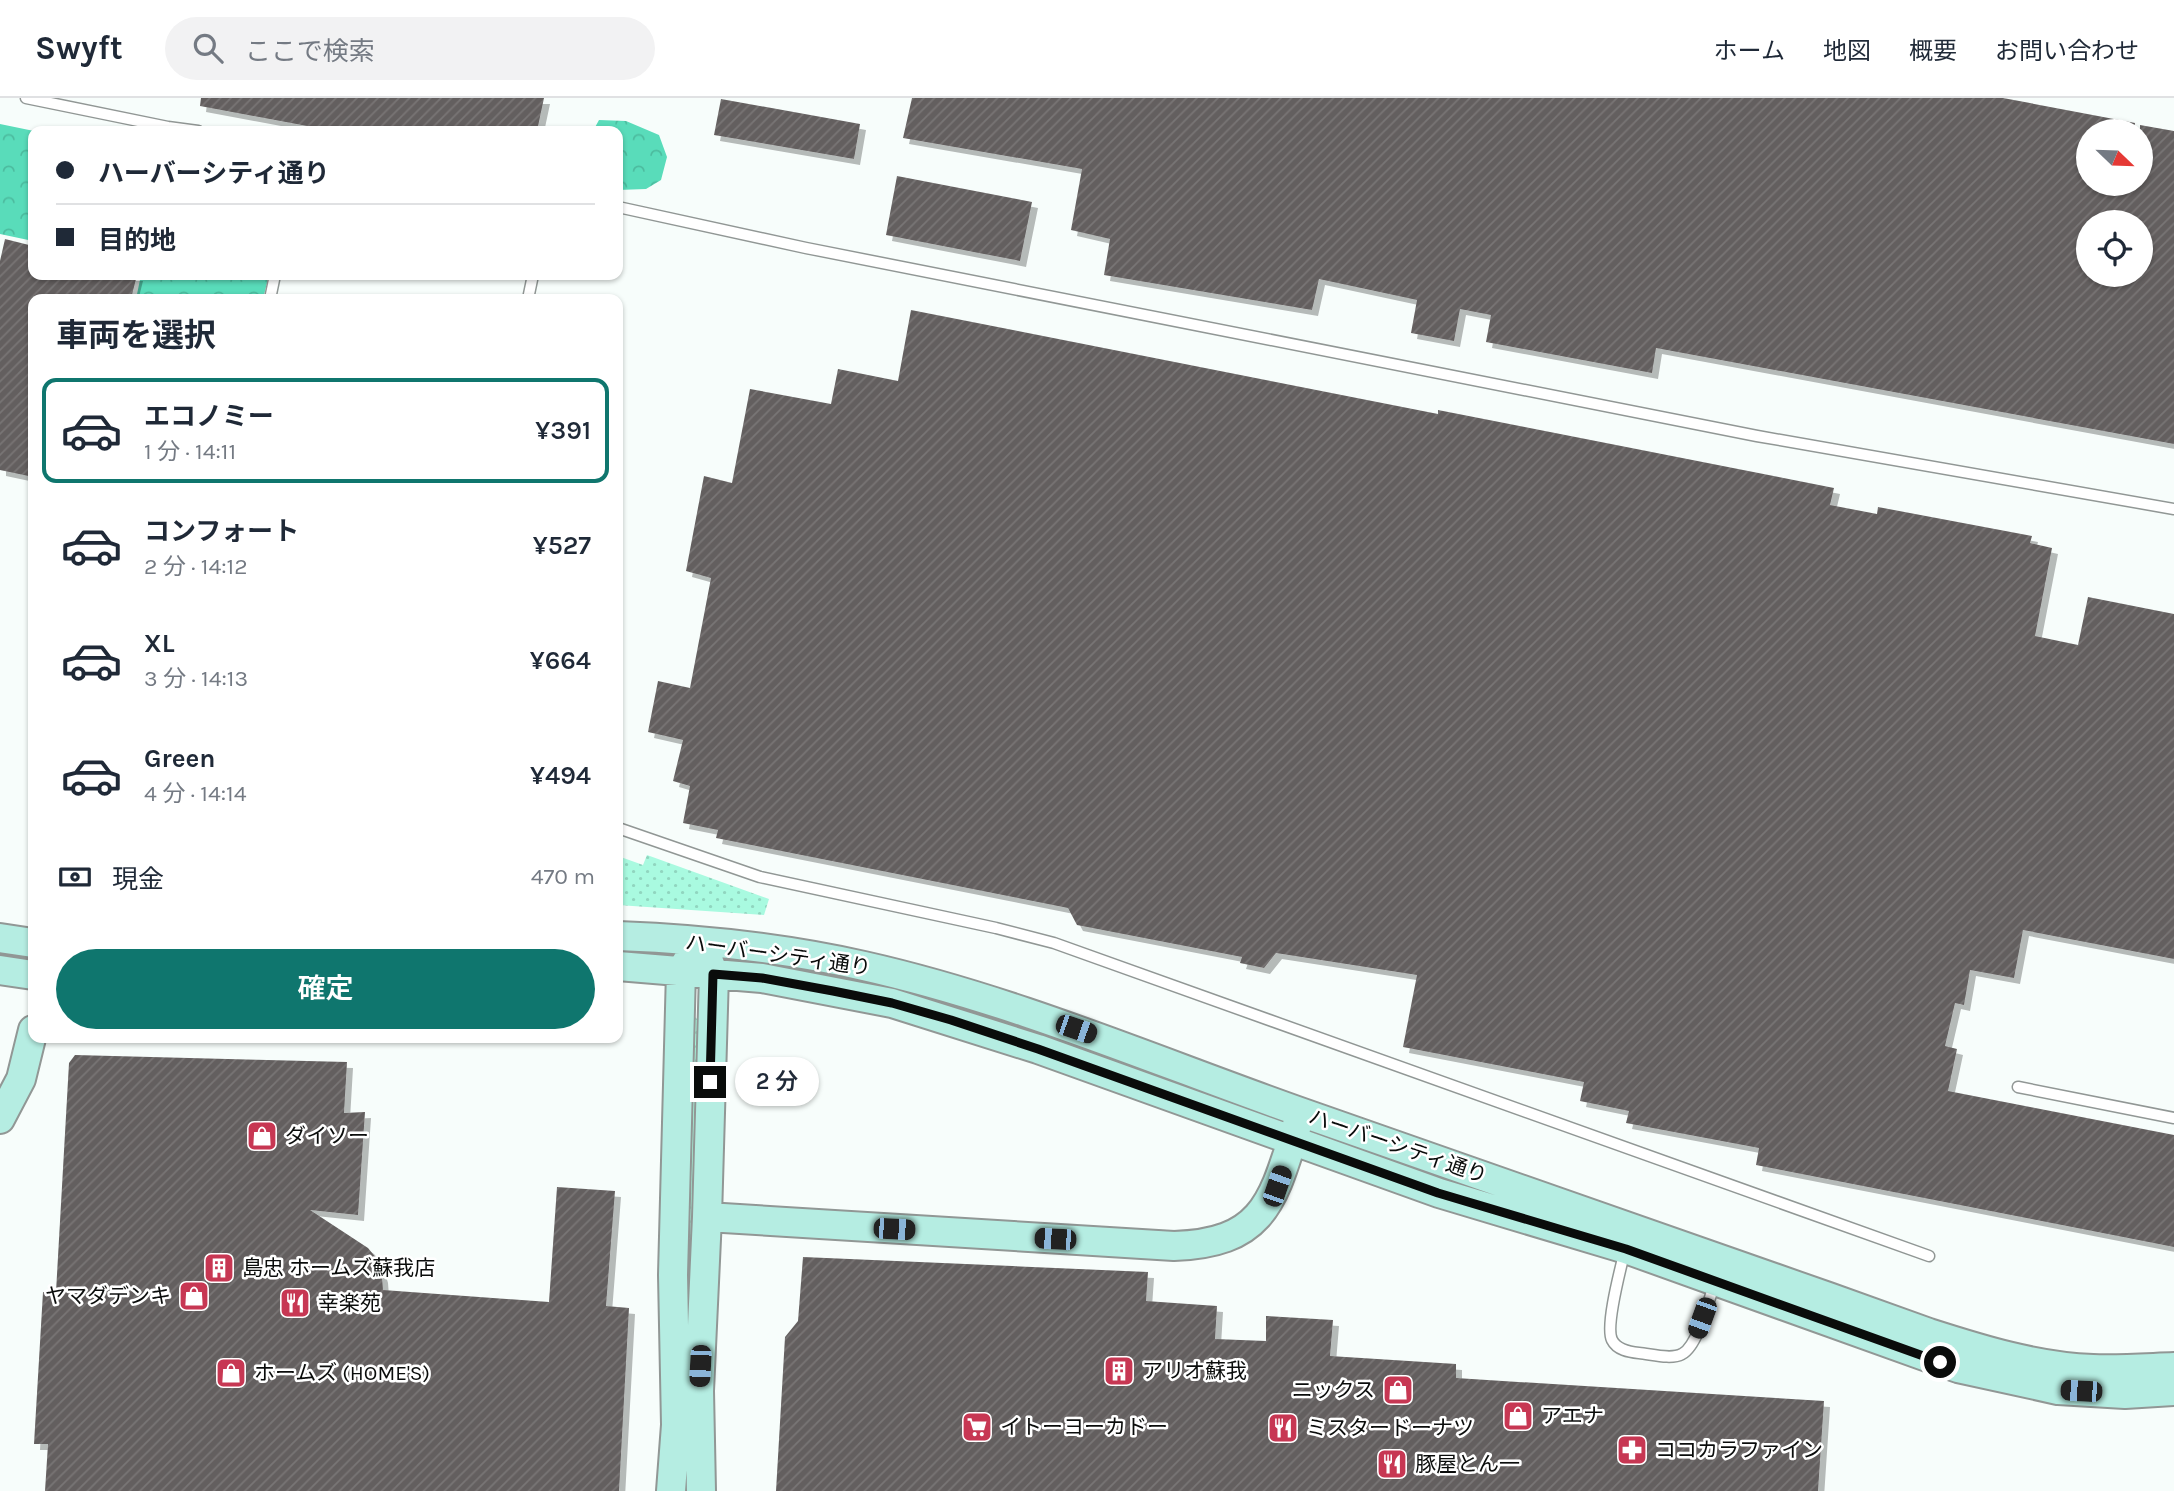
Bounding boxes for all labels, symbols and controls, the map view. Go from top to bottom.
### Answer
search box [165,17,655,80]
text: Swyft [35,29,123,67]
icon: search [189,29,227,67]
text: ここで検索 [245,36,375,67]
text: ホーム [1714,37,1785,65]
text: 地図 [1823,37,1871,65]
text: 概要 [1909,37,1957,65]
text: お問い合わせ [1995,37,2139,65]
north arrow [2076,119,2152,196]
map controls [2076,119,2153,287]
text: ハーバーシティ通り [98,158,330,189]
button: locate [2076,210,2153,287]
text: 目的地 [98,225,176,256]
text: 車両を選択 [56,317,216,354]
icon: car [60,399,123,462]
text: エコノミー [144,401,274,432]
text: ¥391 [535,415,591,446]
text: 1 分 · 14:11 [144,438,236,465]
icon: car [60,514,123,577]
text: コンフォート [144,516,299,547]
text: ¥527 [533,530,591,561]
text: 2 分 · 14:12 [144,553,248,580]
text: XL [144,628,175,659]
icon: car [60,629,123,692]
text: ¥664 [530,645,591,676]
text: 3 分 · 14:13 [144,665,248,692]
text: Green [144,743,216,774]
icon: car [60,744,123,807]
text: ¥494 [530,760,591,791]
text: 4 分 · 14:14 [144,780,247,807]
icon: cash [56,858,94,896]
text: 470 m [531,863,595,890]
text: 現金 [112,864,164,895]
street label: ハーバーシティ通り [684,930,872,980]
button: 確定 [56,949,595,1029]
car [1053,1012,1100,1046]
callout: 2 分 [734,1058,818,1107]
route end [694,1066,726,1098]
text: 2 分 [756,1068,798,1095]
street label: ハーバーシティ通り [1306,1104,1490,1188]
shop icon: ダイソー [245,1119,279,1153]
place label: ダイソー [285,1124,369,1148]
car [1261,1163,1294,1209]
car [873,1217,916,1241]
car [1034,1227,1077,1251]
building icon: 島忠 ホームズ蘇我店 [202,1251,236,1285]
place label: 島忠 ホームズ蘇我店 [242,1256,435,1280]
shop icon: ヤマダデンキ [177,1279,211,1313]
place label: ヤマダデンキ [45,1284,171,1308]
restaurant icon: 幸楽苑 [278,1286,312,1320]
place label: 幸楽苑 [318,1291,381,1315]
car [1685,1295,1720,1341]
car [689,1344,712,1388]
route start [1924,1346,1956,1378]
building icon: アリオ蘇我 [1102,1354,1136,1388]
shop icon: ホームズ (HOME'S) [214,1356,248,1390]
place label: アリオ蘇我 [1142,1359,1247,1383]
place label: ホームズ (HOME'S) [254,1361,430,1385]
shop icon: ニックス [1381,1373,1415,1407]
place label: ニックス [1292,1378,1375,1402]
car [2060,1379,2103,1403]
shop icon: アエナ [1501,1399,1535,1433]
place label: アエナ [1541,1404,1604,1428]
supermarket icon: イトーヨーカドー [960,1410,994,1444]
restaurant icon: ミスタードーナツ [1266,1411,1300,1445]
place label: イトーヨーカドー [1000,1415,1168,1439]
place label: ミスタードーナツ [1306,1416,1474,1440]
pharmacy icon: ココカラファイン [1615,1433,1649,1467]
place label: ココカラファイン [1655,1438,1823,1462]
restaurant icon: 豚屋とん一 [1375,1447,1409,1481]
place label: 豚屋とん一 [1415,1452,1520,1476]

